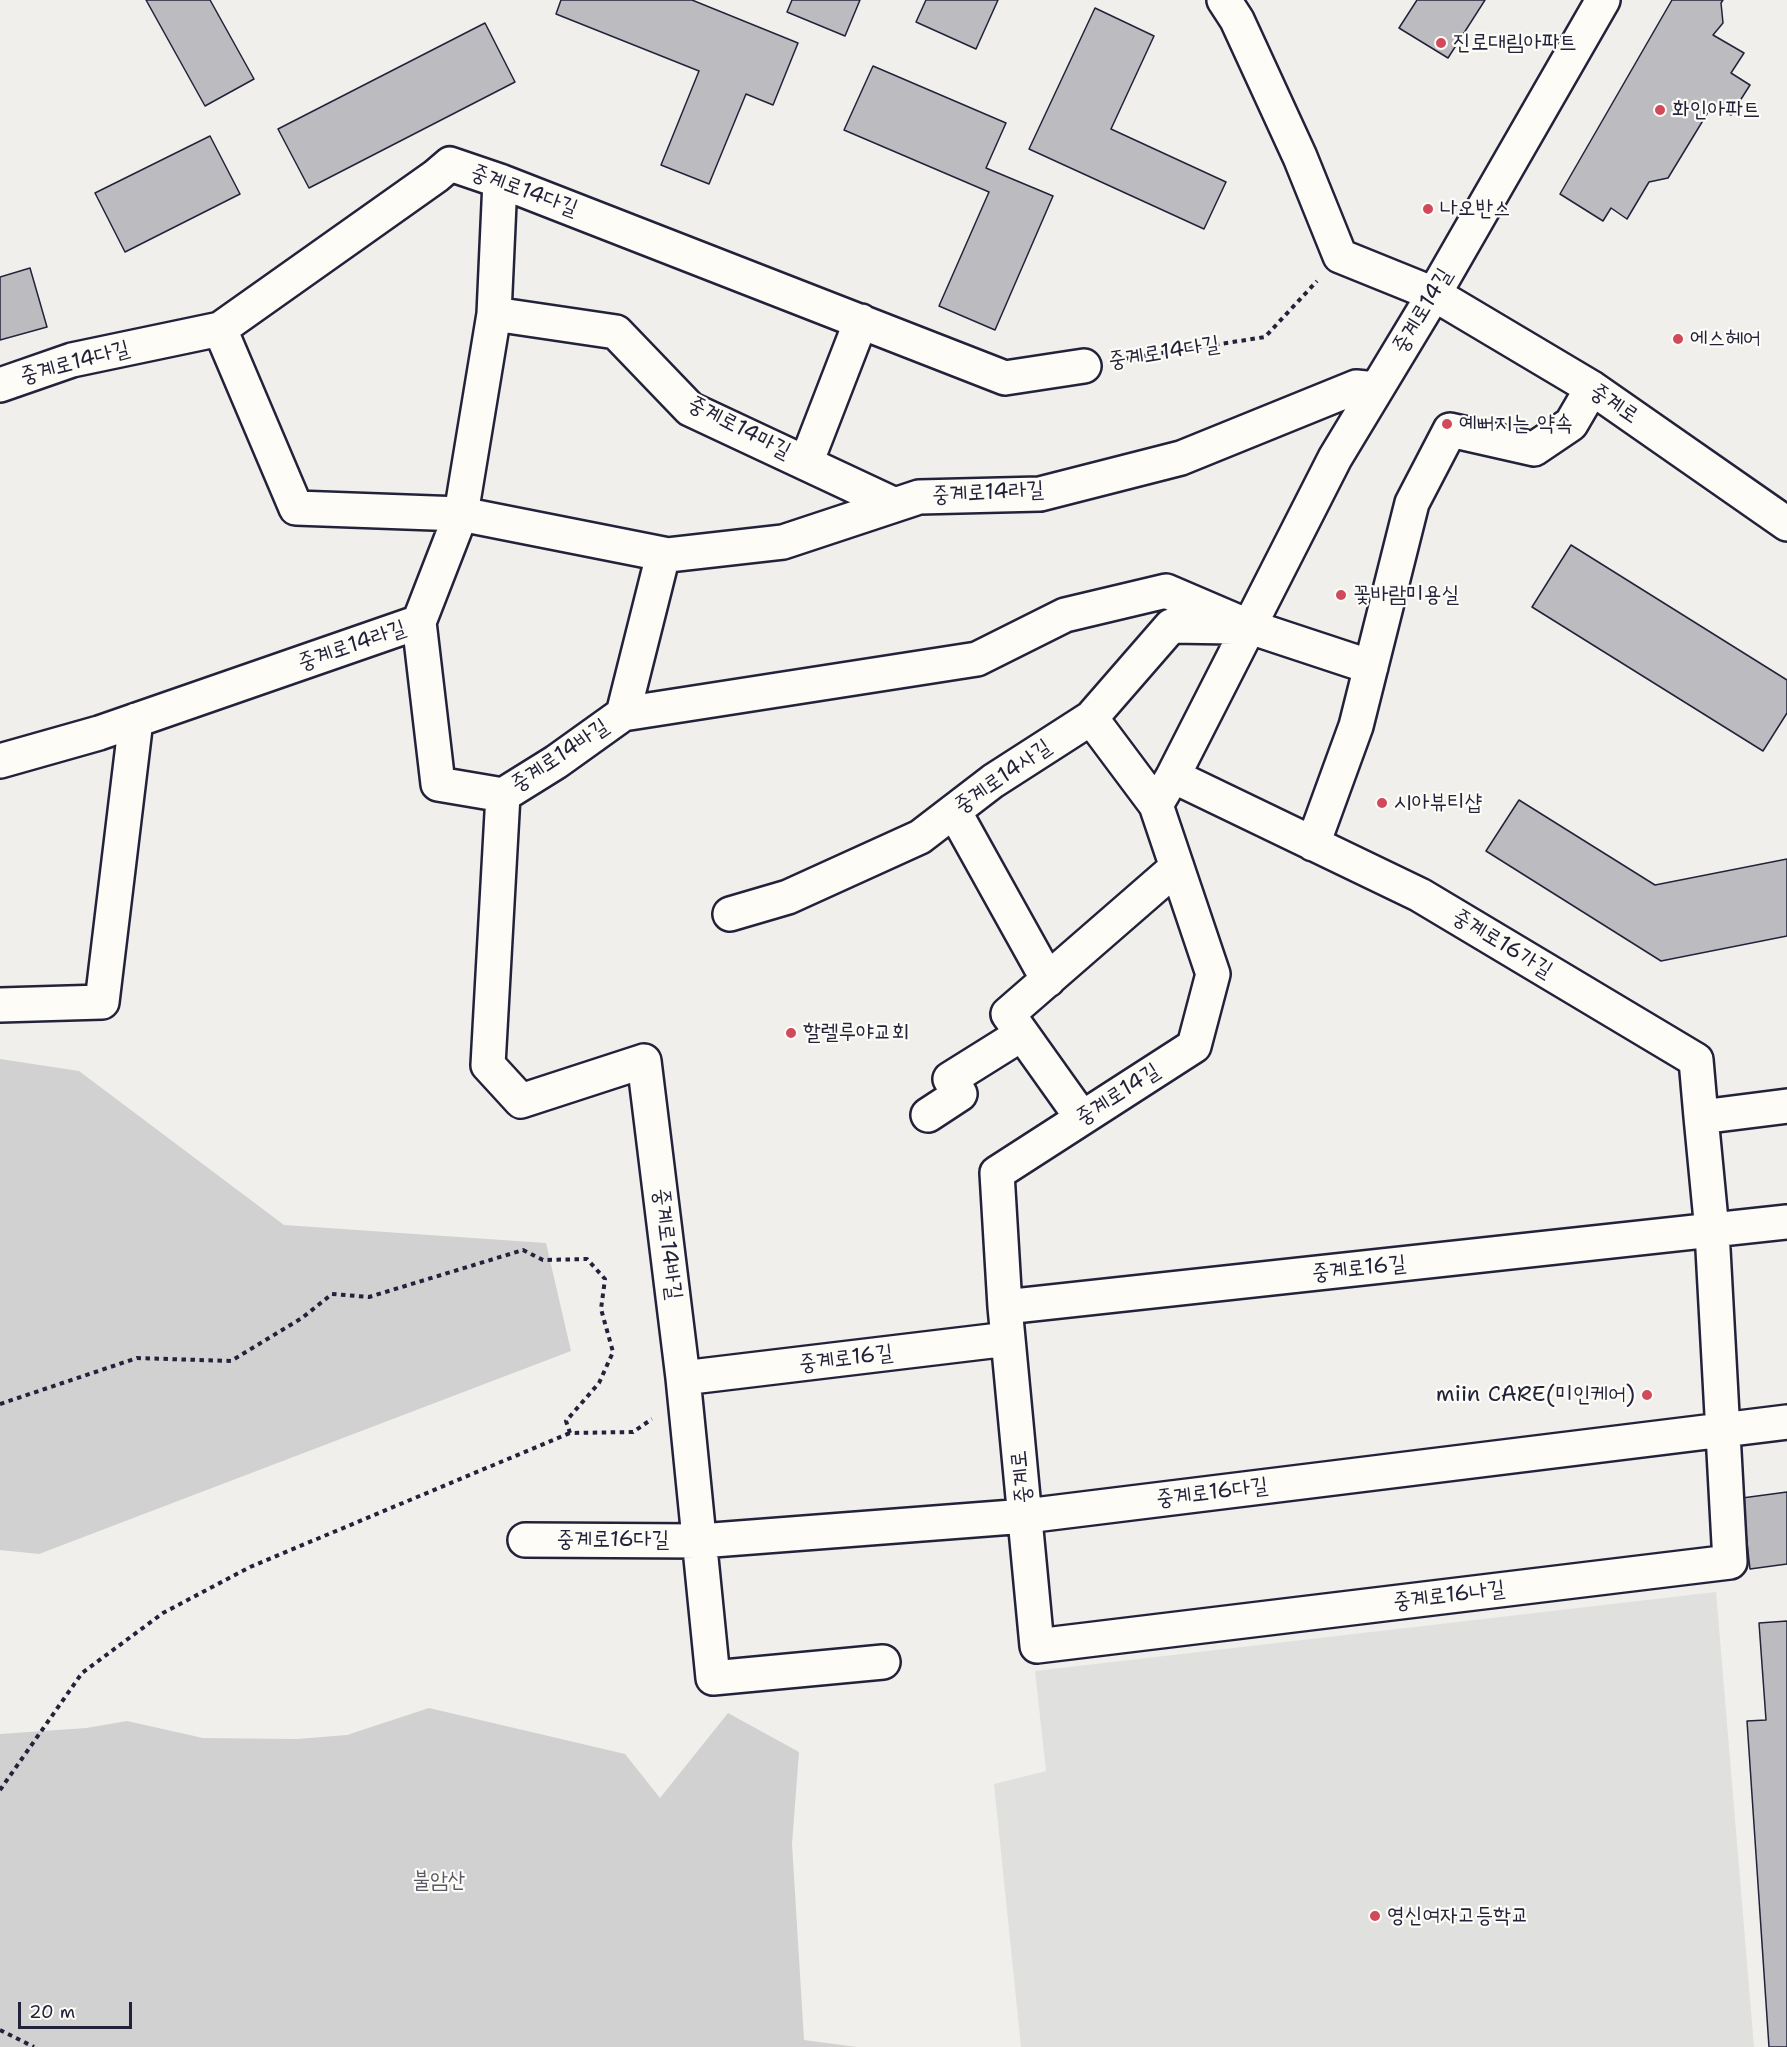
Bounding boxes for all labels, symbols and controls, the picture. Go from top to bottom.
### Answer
place label: 진로대림아파트 [1453,30,1577,56]
marker: 진로대림아파트 [1434,36,1448,50]
place label: 화인아파트 [1672,97,1761,123]
marker: 화인아파트 [1653,103,1667,117]
street label: 중계로14다길 [467,159,581,223]
place label: 나오반스 [1440,196,1511,222]
marker: 나오반스 [1421,202,1435,216]
street label: 중계로14길 [1387,264,1459,358]
place label: 에스헤어 [1690,326,1761,352]
street label: 중계로14다길 [1107,331,1221,375]
marker: 에스헤어 [1671,332,1685,346]
street label: 중계로14다길 [17,336,133,390]
street label: 중계로 [1585,378,1643,430]
street label: 중계로14마길 [683,391,795,465]
place label: 예뻐지는 약속 [1459,411,1573,437]
marker: 예뻐지는 약속 [1440,417,1454,431]
street label: 중계로14라길 [931,477,1045,509]
place label: 꽃바람미용실 [1353,582,1459,608]
marker: 꽃바람미용실 [1334,588,1348,602]
street label: 중계로14라길 [295,615,409,677]
street label: 중계로14바길 [506,714,614,798]
street label: 중계로14사길 [950,734,1056,820]
place label: 시아뷰티샵 [1394,790,1483,816]
marker: 시아뷰티샵 [1375,796,1389,810]
street label: 중계로16가길 [1447,904,1557,984]
place label: 할렐루야교회 [803,1020,909,1046]
marker: 할렐루야교회 [784,1026,798,1040]
street label: 중계로14길 [1071,1058,1165,1132]
street label: 중계로14바길 [647,1187,687,1301]
street label: 중계로16길 [1311,1251,1407,1287]
street label: 중계로16길 [797,1340,895,1378]
place label: miin CARE(미인케어) [1436,1382,1635,1408]
marker: miin CARE(미인케어) [1640,1388,1654,1402]
street label: 중계로 [1006,1449,1038,1505]
street label: 중계로16다길 [1155,1473,1269,1513]
street label: 중계로16다길 [557,1527,669,1553]
street label: 중계로16나길 [1392,1576,1506,1616]
park label: 불암산 [412,1868,466,1894]
place label: 영신여자고등학교 [1387,1903,1529,1929]
marker: 영신여자고등학교 [1368,1909,1382,1923]
scale bar [21,1990,135,2028]
text: 20 m [29,2000,75,2024]

